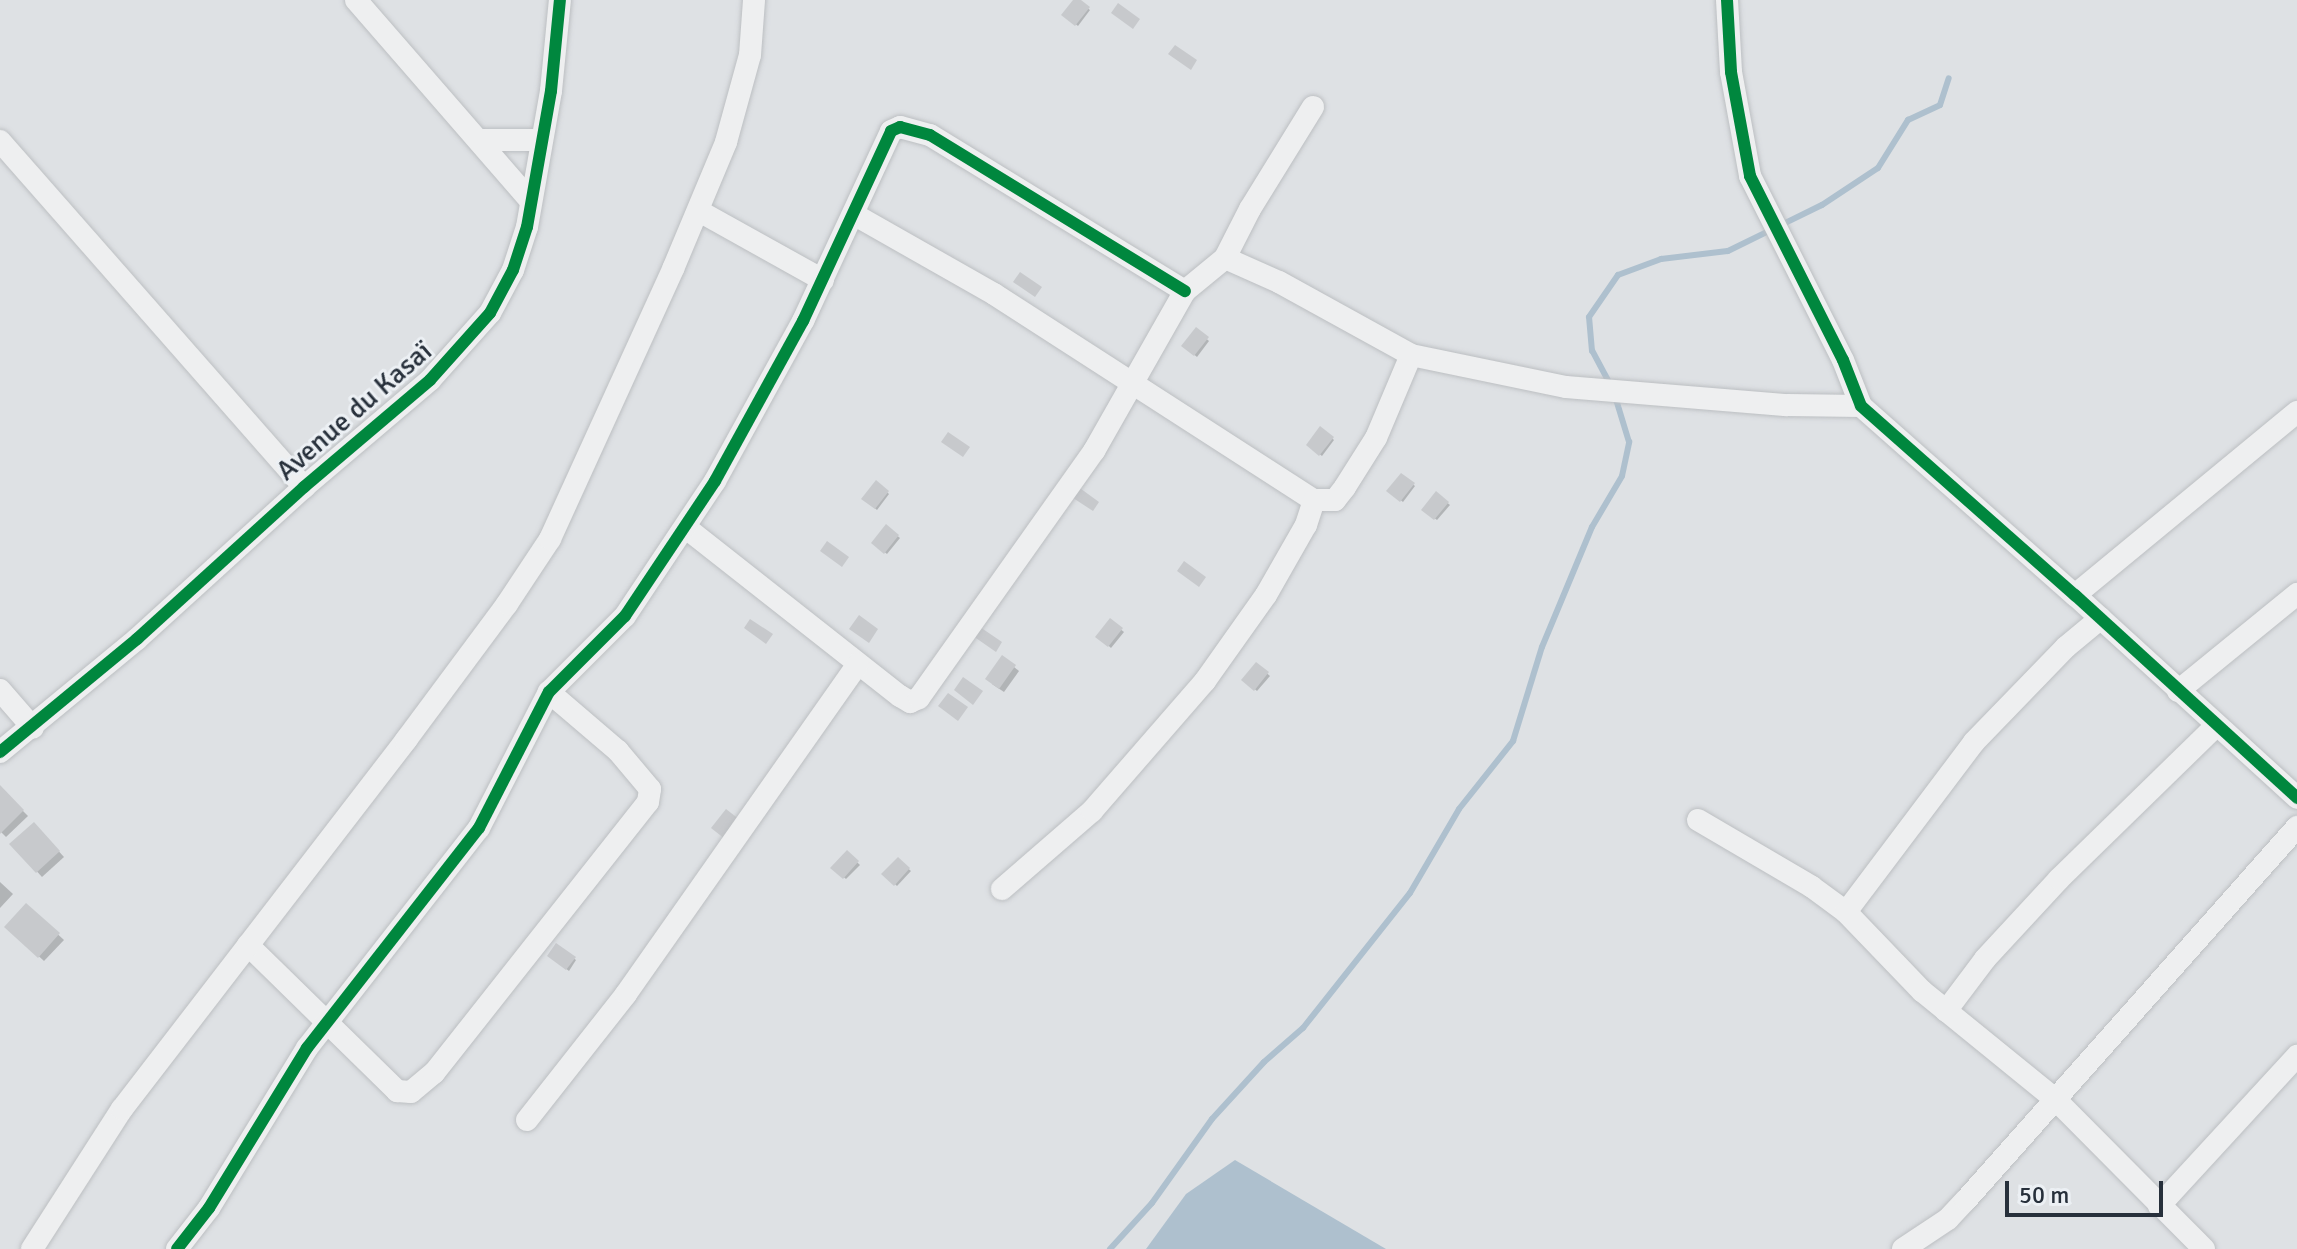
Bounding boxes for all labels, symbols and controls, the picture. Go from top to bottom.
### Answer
street label: Avenue du Kasaï [269,334,439,488]
scale bar [2009,1165,2167,1215]
text: 50 m [2019,1180,2069,1210]

